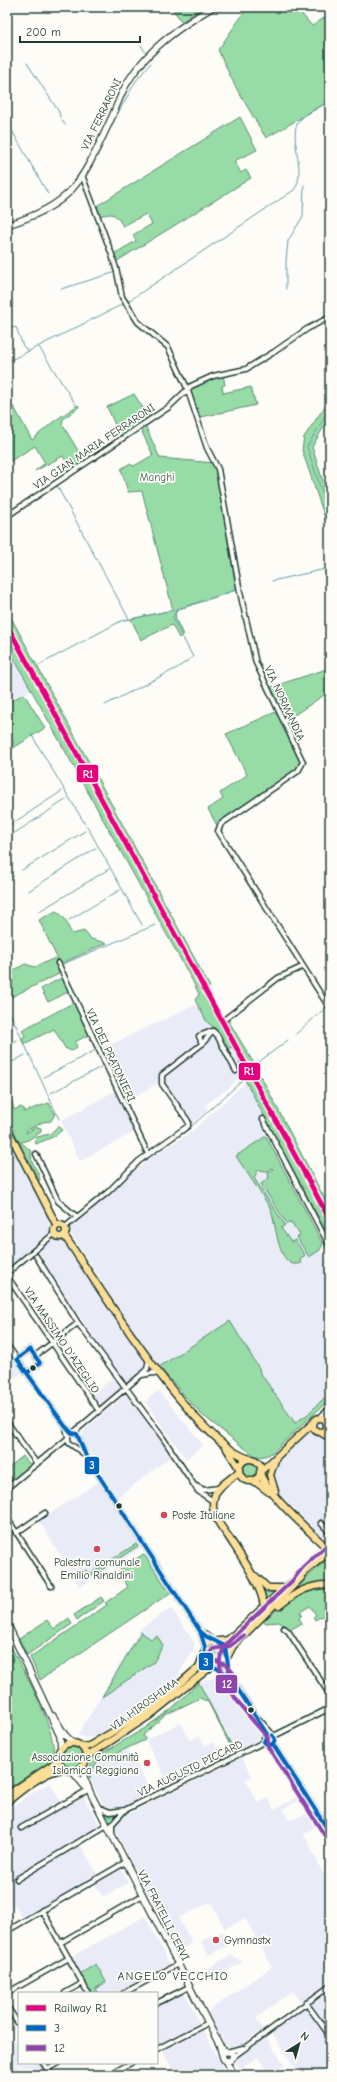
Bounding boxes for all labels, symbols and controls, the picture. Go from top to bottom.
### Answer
scale bar [20,18,140,44]
text: 200 m [26,25,61,39]
street label: VIA FERRARONI [79,76,124,152]
street label: VIA GIAN MARIA FERRARONI [31,401,158,492]
park label: Manghi [139,471,175,484]
street label: VIA NORMANDIA [261,664,308,743]
line badge: R1 [76,764,99,783]
text: R1 [83,768,93,781]
street label: VIA DEI PRATONIERI [83,1007,138,1104]
line badge: R1 [238,1062,261,1081]
text: R1 [244,1065,254,1078]
street label: VIA MASSIMO D'AZEGLIO [21,1285,102,1396]
unlabelled marker [28,1363,38,1373]
line badge: 3 [84,1456,100,1475]
text: 3 [89,1459,95,1472]
unlabelled marker [114,1501,124,1511]
place label: Poste Italiane [172,1509,236,1522]
marker: Poste Italiane [159,1510,169,1520]
marker: Palestra comunale Emilio Rinaldini [92,1544,102,1554]
place label: Palestra comunale Emilio Rinaldini [54,1556,141,1582]
line badge: 3 [198,1652,214,1671]
text: 3 [203,1656,209,1669]
line badge: 12 [215,1674,238,1694]
street label: VIA HIROSHIMA [108,1675,181,1733]
text: 12 [222,1678,232,1691]
unlabelled marker [246,1705,256,1715]
street label: VIA AUGUSTO PICCARD [136,1737,245,1800]
place label: Associazione Comunità Islamica Reggiana [31,1751,139,1777]
marker: Associazione Comunità Islamica Reggiana [142,1758,152,1768]
street label: VIA FRATELLI CERVI [135,1868,192,1963]
place label: Gymnastx [224,1934,271,1947]
marker: Gymnastx [211,1935,221,1945]
district label: ANGELO VECCHIO [117,1969,229,1983]
legend [18,1992,158,2064]
text: Railway R1 [54,2001,107,2015]
text: 3 [54,2021,60,2035]
north arrow [279,2024,319,2064]
text: N [298,2029,311,2044]
text: 12 [54,2041,65,2055]

